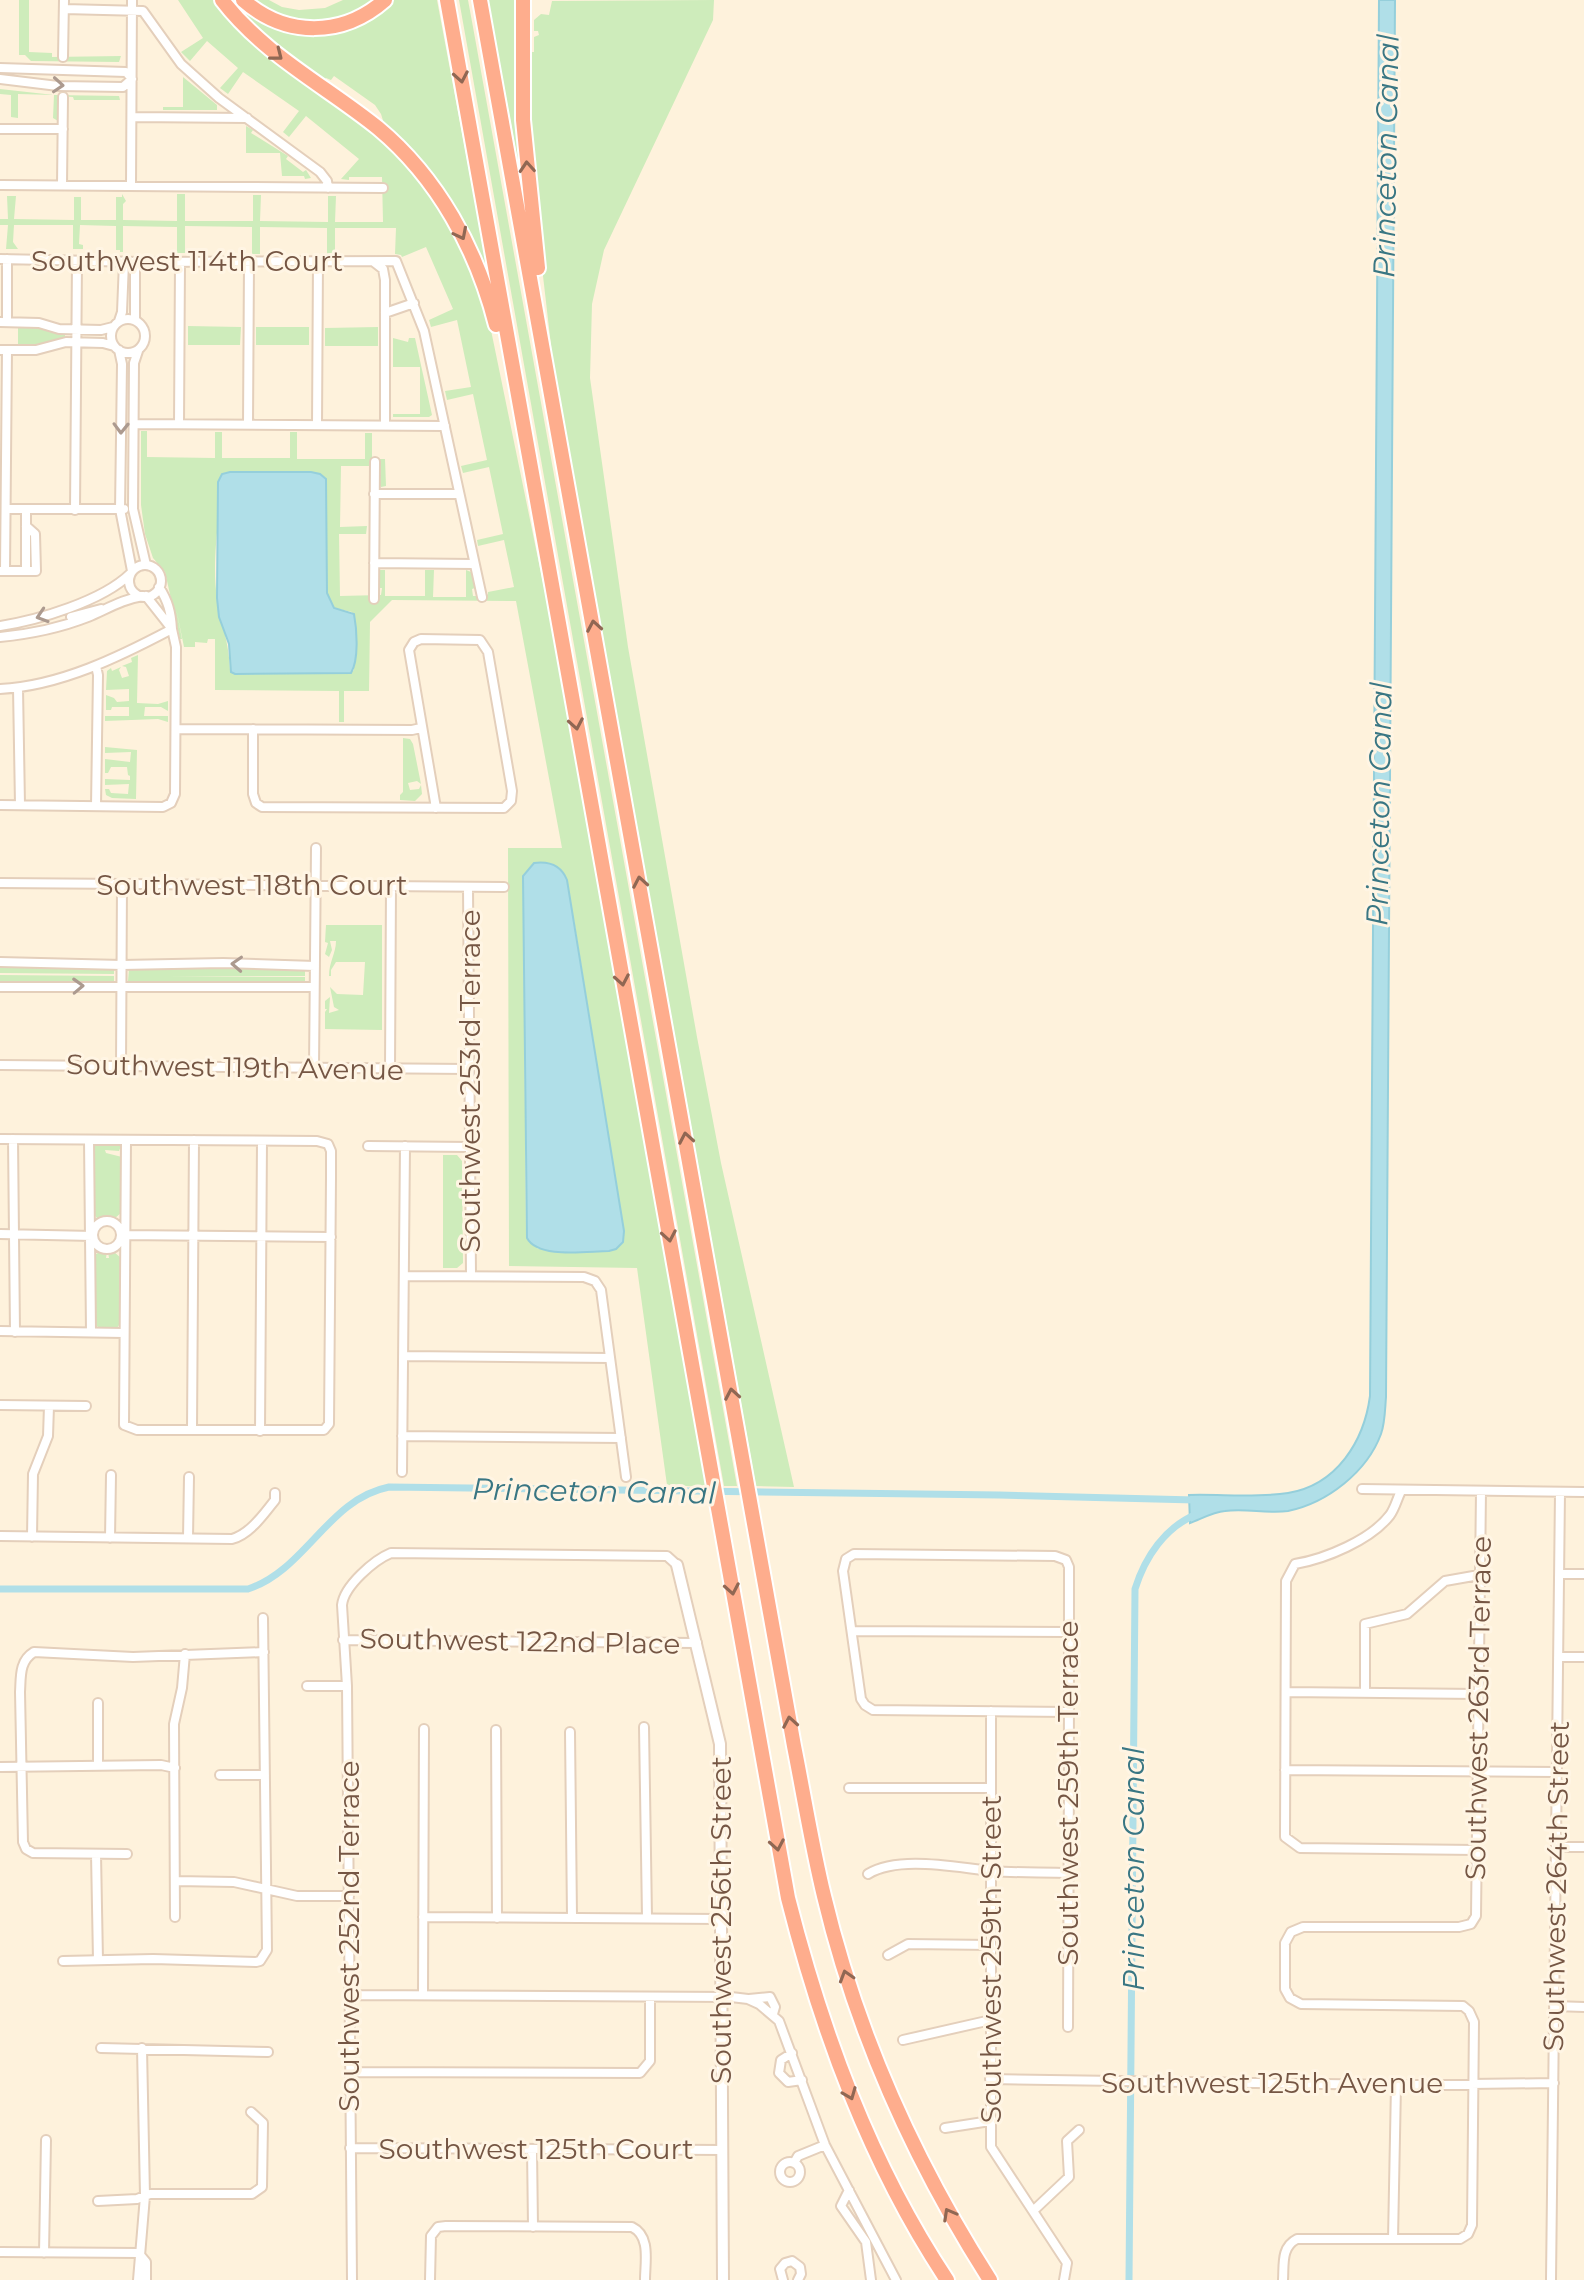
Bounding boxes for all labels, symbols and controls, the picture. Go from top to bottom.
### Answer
water label: Princeton Canal [1365,34,1407,278]
one-way arrow [269,45,283,59]
one-way arrow [452,70,469,84]
one-way arrow [52,76,65,93]
one-way arrow [519,161,536,174]
one-way arrow [451,226,467,241]
street label: Southwest 114th Court [31,244,343,278]
one-way arrow [113,422,130,435]
one-way arrow [35,606,49,622]
one-way arrow [586,619,603,633]
water label: Princeton Canal [1358,682,1400,926]
one-way arrow [567,718,584,731]
street label: Southwest 118th Court [96,868,408,902]
one-way arrow [632,875,649,889]
street label: Southwest 253rd Terrace [453,909,487,1253]
one-way arrow [230,955,243,972]
one-way arrow [613,973,630,987]
one-way arrow [72,978,85,995]
street label: Southwest 119th Avenue [66,1047,404,1087]
one-way arrow [678,1131,695,1145]
one-way arrow [659,1229,676,1243]
one-way arrow [724,1387,741,1400]
water label: Princeton Canal [472,1470,716,1512]
street label: Southwest 263rd Terrace [1458,1536,1498,1880]
one-way arrow [723,1582,740,1596]
street label: Southwest 259th Terrace [1051,1620,1085,1966]
street label: Southwest 122nd Place [359,1621,681,1661]
one-way arrow [782,1715,799,1729]
street label: Southwest 264th Street [1536,1720,1576,2052]
water label: Princeton Canal [1115,1747,1152,1991]
street label: Southwest 256th Street [704,1756,738,2084]
street label: Southwest 252nd Terrace [332,1760,366,2112]
street label: Southwest 259th Street [974,1795,1008,2123]
one-way arrow [768,1838,785,1852]
one-way arrow [839,1969,855,1983]
street label: Southwest 125th Avenue [1101,2066,1443,2100]
one-way arrow [841,2086,857,2100]
street label: Southwest 125th Court [378,2132,694,2166]
one-way arrow [943,2208,958,2222]

